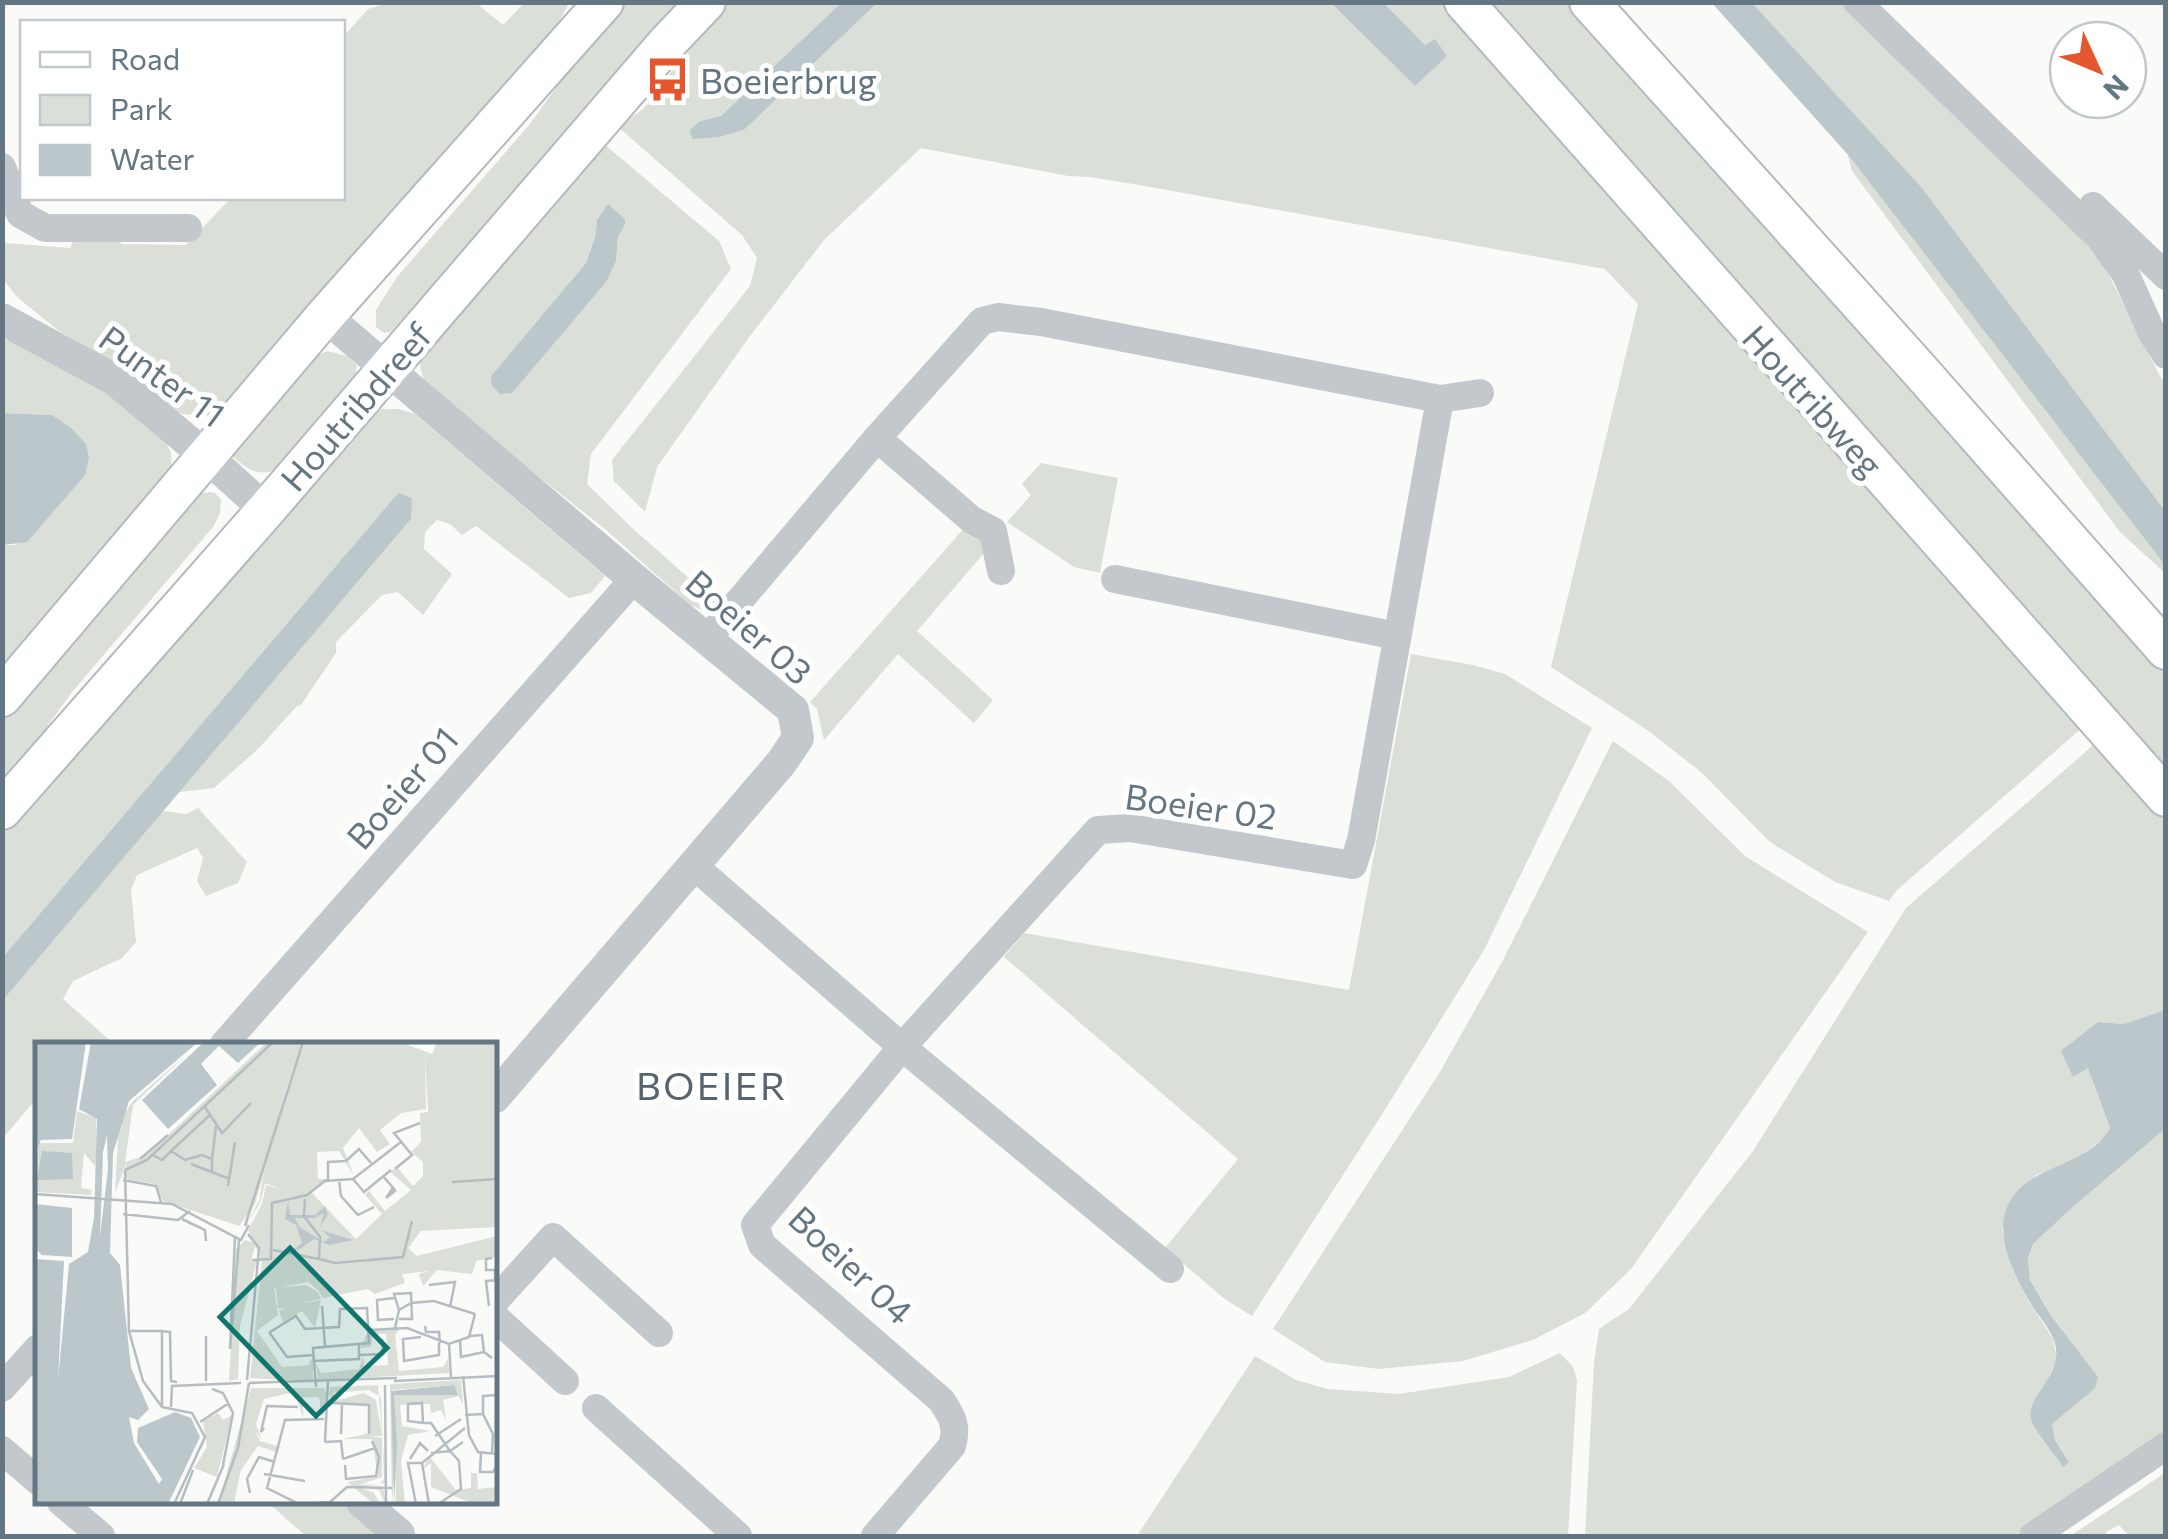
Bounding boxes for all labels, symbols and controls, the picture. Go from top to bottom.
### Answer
legend [20,20,345,200]
north arrow [2048,20,2148,120]
text: Road [110,39,180,76]
bus stop icon: Boeierbrug [643,55,691,103]
place label: Boeierbrug [700,58,877,101]
text: N [2097,69,2136,107]
text: Park [110,89,173,126]
text: Water [110,139,195,176]
street label: Houtribdreef [270,313,440,499]
street label: Punter 11 [92,315,234,435]
street label: Houtribweg [1735,315,1893,485]
street label: Boeier 03 [678,560,822,692]
street label: Boeier 01 [336,717,466,857]
street label: Boeier 02 [1123,773,1279,837]
inset map [35,1042,498,1504]
district label: BOEIER [636,1061,788,1108]
street label: Boeier 04 [781,1196,923,1332]

